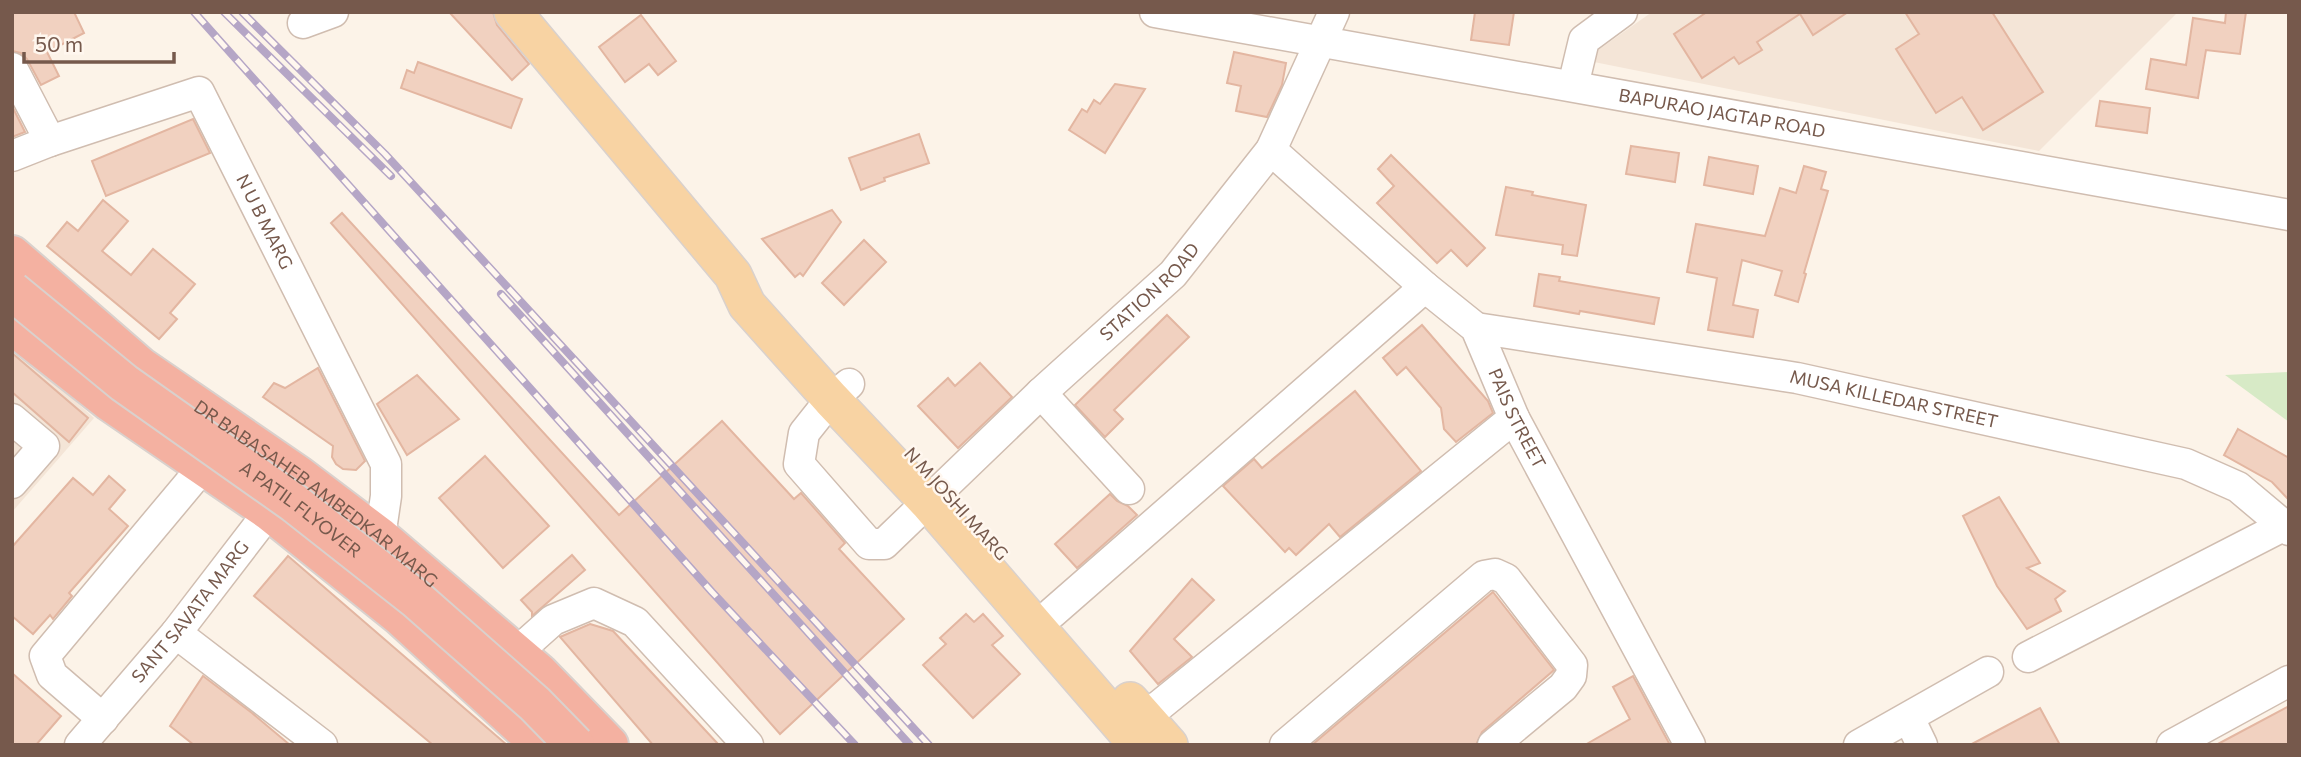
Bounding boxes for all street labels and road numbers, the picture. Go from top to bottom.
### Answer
street label: BAPURAO JAGTAP ROAD [1617,83,1827,142]
street label: N U B MARG [232,170,298,272]
street label: STATION ROAD [1095,238,1203,345]
street label: PAIS STREET [1484,365,1551,472]
street label: MUSA KILLEDAR STREET [1788,365,2000,432]
street label: DR BABASAHEB AMBEDKAR MARG [190,395,443,592]
street label: N M JOSHI MARG [900,442,1013,564]
street label: A PATIL FLYOVER [236,456,366,562]
street label: SANT SAVATA MARG [126,536,253,687]

